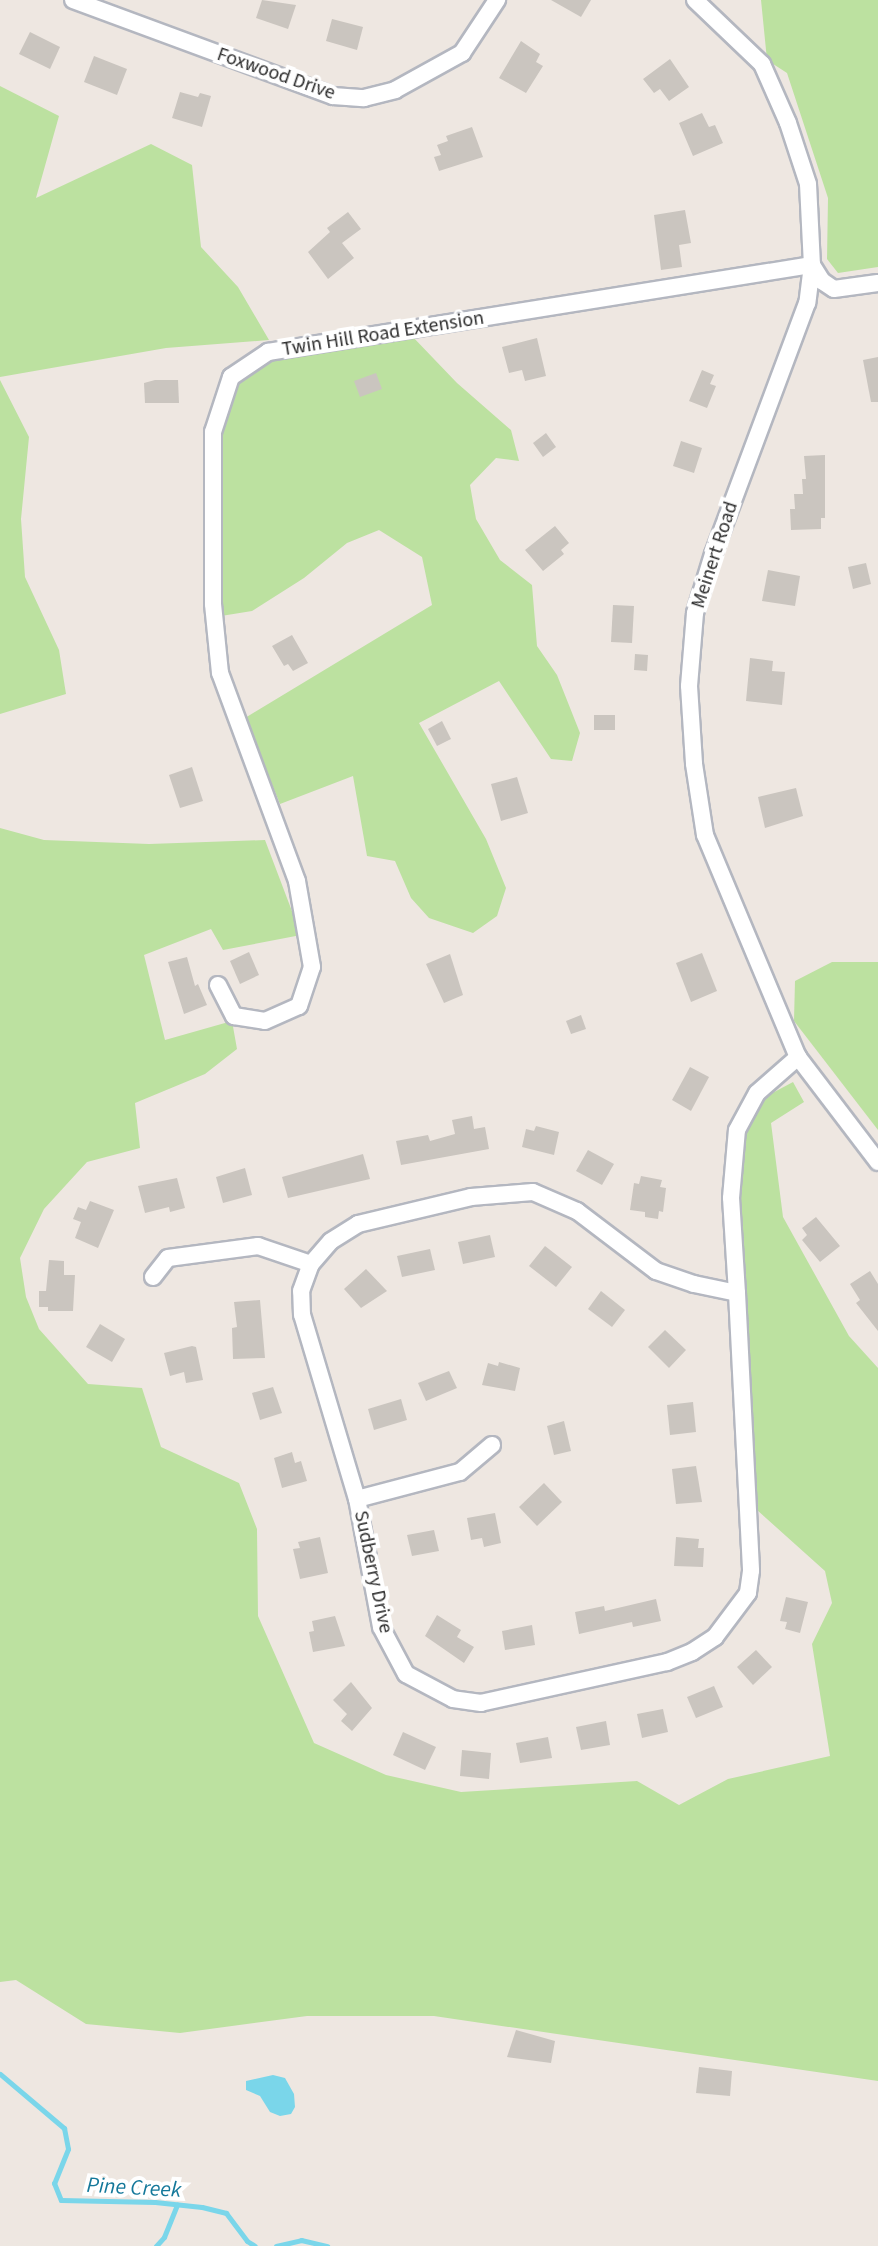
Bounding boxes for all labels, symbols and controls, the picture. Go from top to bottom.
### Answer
street label: Foxwood Drive [214,43,338,105]
street label: Twin Hill Road Extension [280,306,486,362]
street label: Meinert Road [686,499,744,611]
street label: Sudberry Drive [348,1509,398,1635]
water label: Pine Creek [86,2172,182,2204]

